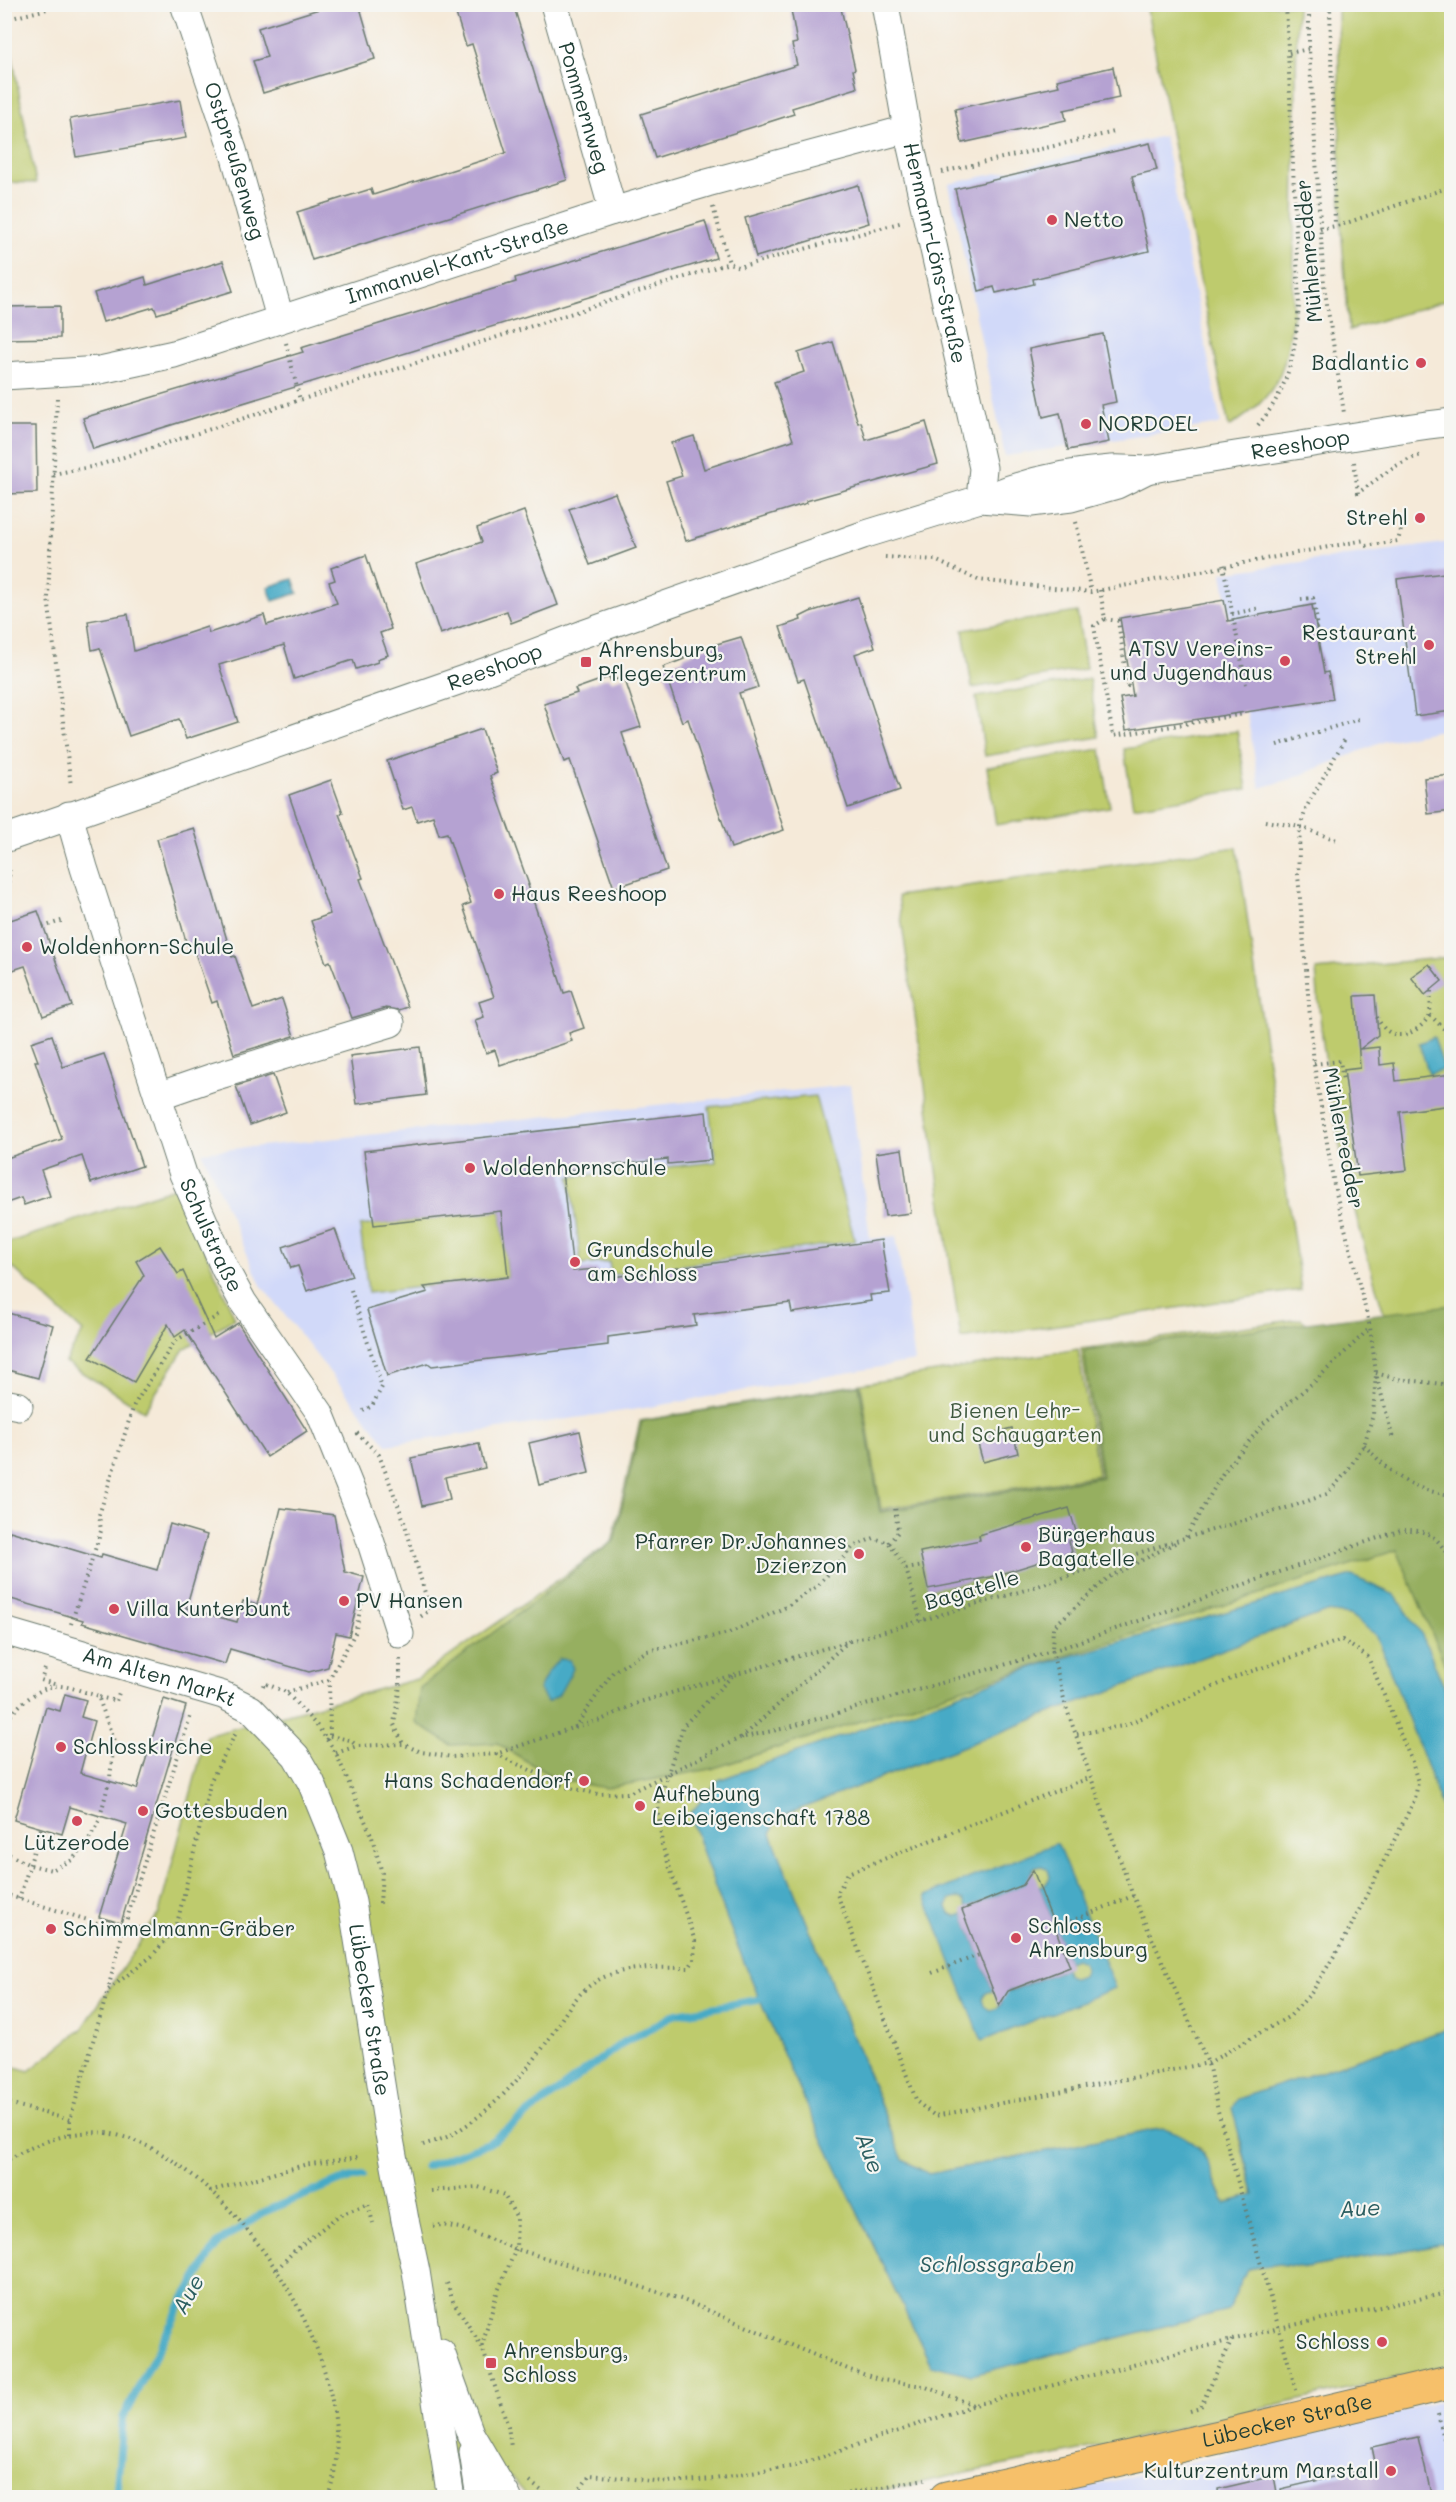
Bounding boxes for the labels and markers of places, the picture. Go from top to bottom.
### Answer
place label: Netto [1064,205,1123,232]
marker: Netto [1045,213,1059,227]
place label: Badlantic [1312,348,1409,375]
marker: Badlantic [1414,356,1428,370]
place label: NORDOEL [1098,409,1198,436]
marker: NORDOEL [1079,417,1093,431]
place label: Strehl [1346,503,1408,530]
marker: Strehl [1413,511,1427,525]
place label: Restaurant Strehl [1302,618,1417,669]
place label: ATSV Vereins- und Jugendhaus [1110,634,1273,685]
place label: Ahrensburg, Pflegezentrum [598,635,747,686]
marker: Restaurant Strehl [1422,638,1436,652]
marker: ATSV Vereins- und Jugendhaus [1278,654,1292,668]
marker: Ahrensburg, Pflegezentrum [579,655,593,669]
place label: Haus Reeshoop [511,879,667,906]
marker: Haus Reeshoop [492,887,506,901]
place label: Woldenhorn-Schule [39,932,234,959]
marker: Woldenhorn-Schule [20,940,34,954]
place label: Woldenhornschule [482,1153,667,1180]
marker: Woldenhornschule [463,1161,477,1175]
place label: Grundschule am Schloss [587,1235,714,1286]
marker: Grundschule am Schloss [568,1255,582,1269]
place label: Bürgerhaus Bagatelle [1038,1520,1155,1571]
place label: Pfarrer Dr.Johannes Dzierzon [635,1527,847,1578]
marker: Bürgerhaus Bagatelle [1019,1540,1033,1554]
marker: Pfarrer Dr.Johannes Dzierzon [852,1547,866,1561]
place label: PV Hansen [356,1586,463,1613]
place label: Villa Kunterbunt [126,1594,291,1621]
marker: PV Hansen [337,1594,351,1608]
marker: Villa Kunterbunt [107,1602,121,1616]
place label: Schlosskirche [73,1732,212,1759]
marker: Schlosskirche [54,1740,68,1754]
place label: Hans Schadendorf [384,1766,573,1793]
marker: Hans Schadendorf [577,1774,591,1788]
place label: Aufhebung Leibeigenschaft 1788 [652,1779,870,1830]
place label: Gottesbuden [155,1796,288,1823]
marker: Aufhebung Leibeigenschaft 1788 [633,1799,647,1813]
marker: Gottesbuden [136,1804,150,1818]
marker: Lützerode [70,1814,84,1828]
place label: Lützerode [24,1828,130,1855]
place label: Schloss Ahrensburg [1028,1911,1147,1962]
place label: Schimmelmann-Gräber [63,1914,295,1941]
marker: Schimmelmann-Gräber [44,1922,58,1936]
marker: Schloss Ahrensburg [1009,1931,1023,1945]
place label: Schloss [1296,2327,1370,2354]
marker: Schloss [1375,2335,1389,2349]
place label: Ahrensburg, Schloss [503,2336,629,2387]
marker: Ahrensburg, Schloss [484,2356,498,2370]
place label: Kulturzentrum Marstall [1144,2456,1379,2483]
marker: Kulturzentrum Marstall [1384,2464,1398,2478]

